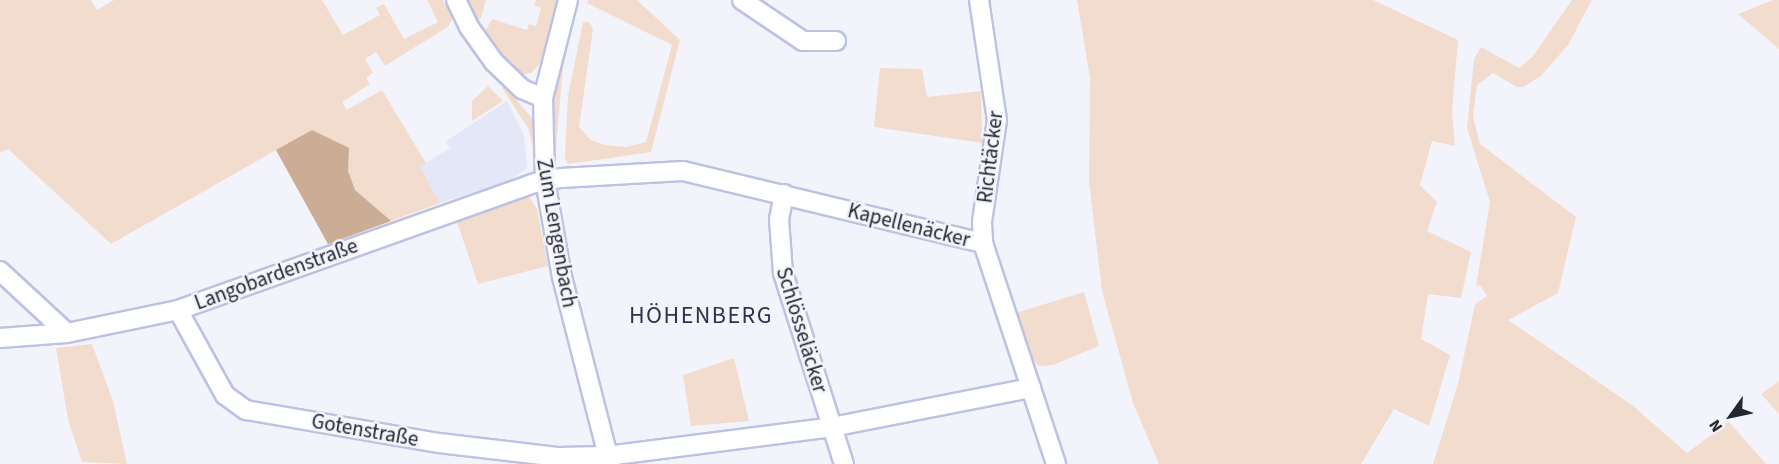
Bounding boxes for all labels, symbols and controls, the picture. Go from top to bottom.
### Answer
street label: Richtäcker [972,109,1008,205]
street label: Zum Lengenbach [531,157,583,309]
street label: Kapellenäcker [845,198,973,252]
street label: Langobardenstraße [191,233,361,315]
street label: Schlösseläcker [771,264,833,396]
district label: HÖHENBERG [629,302,773,330]
north arrow [1701,386,1761,446]
street label: Gotenstraße [310,408,420,452]
text: N [1704,415,1728,436]

